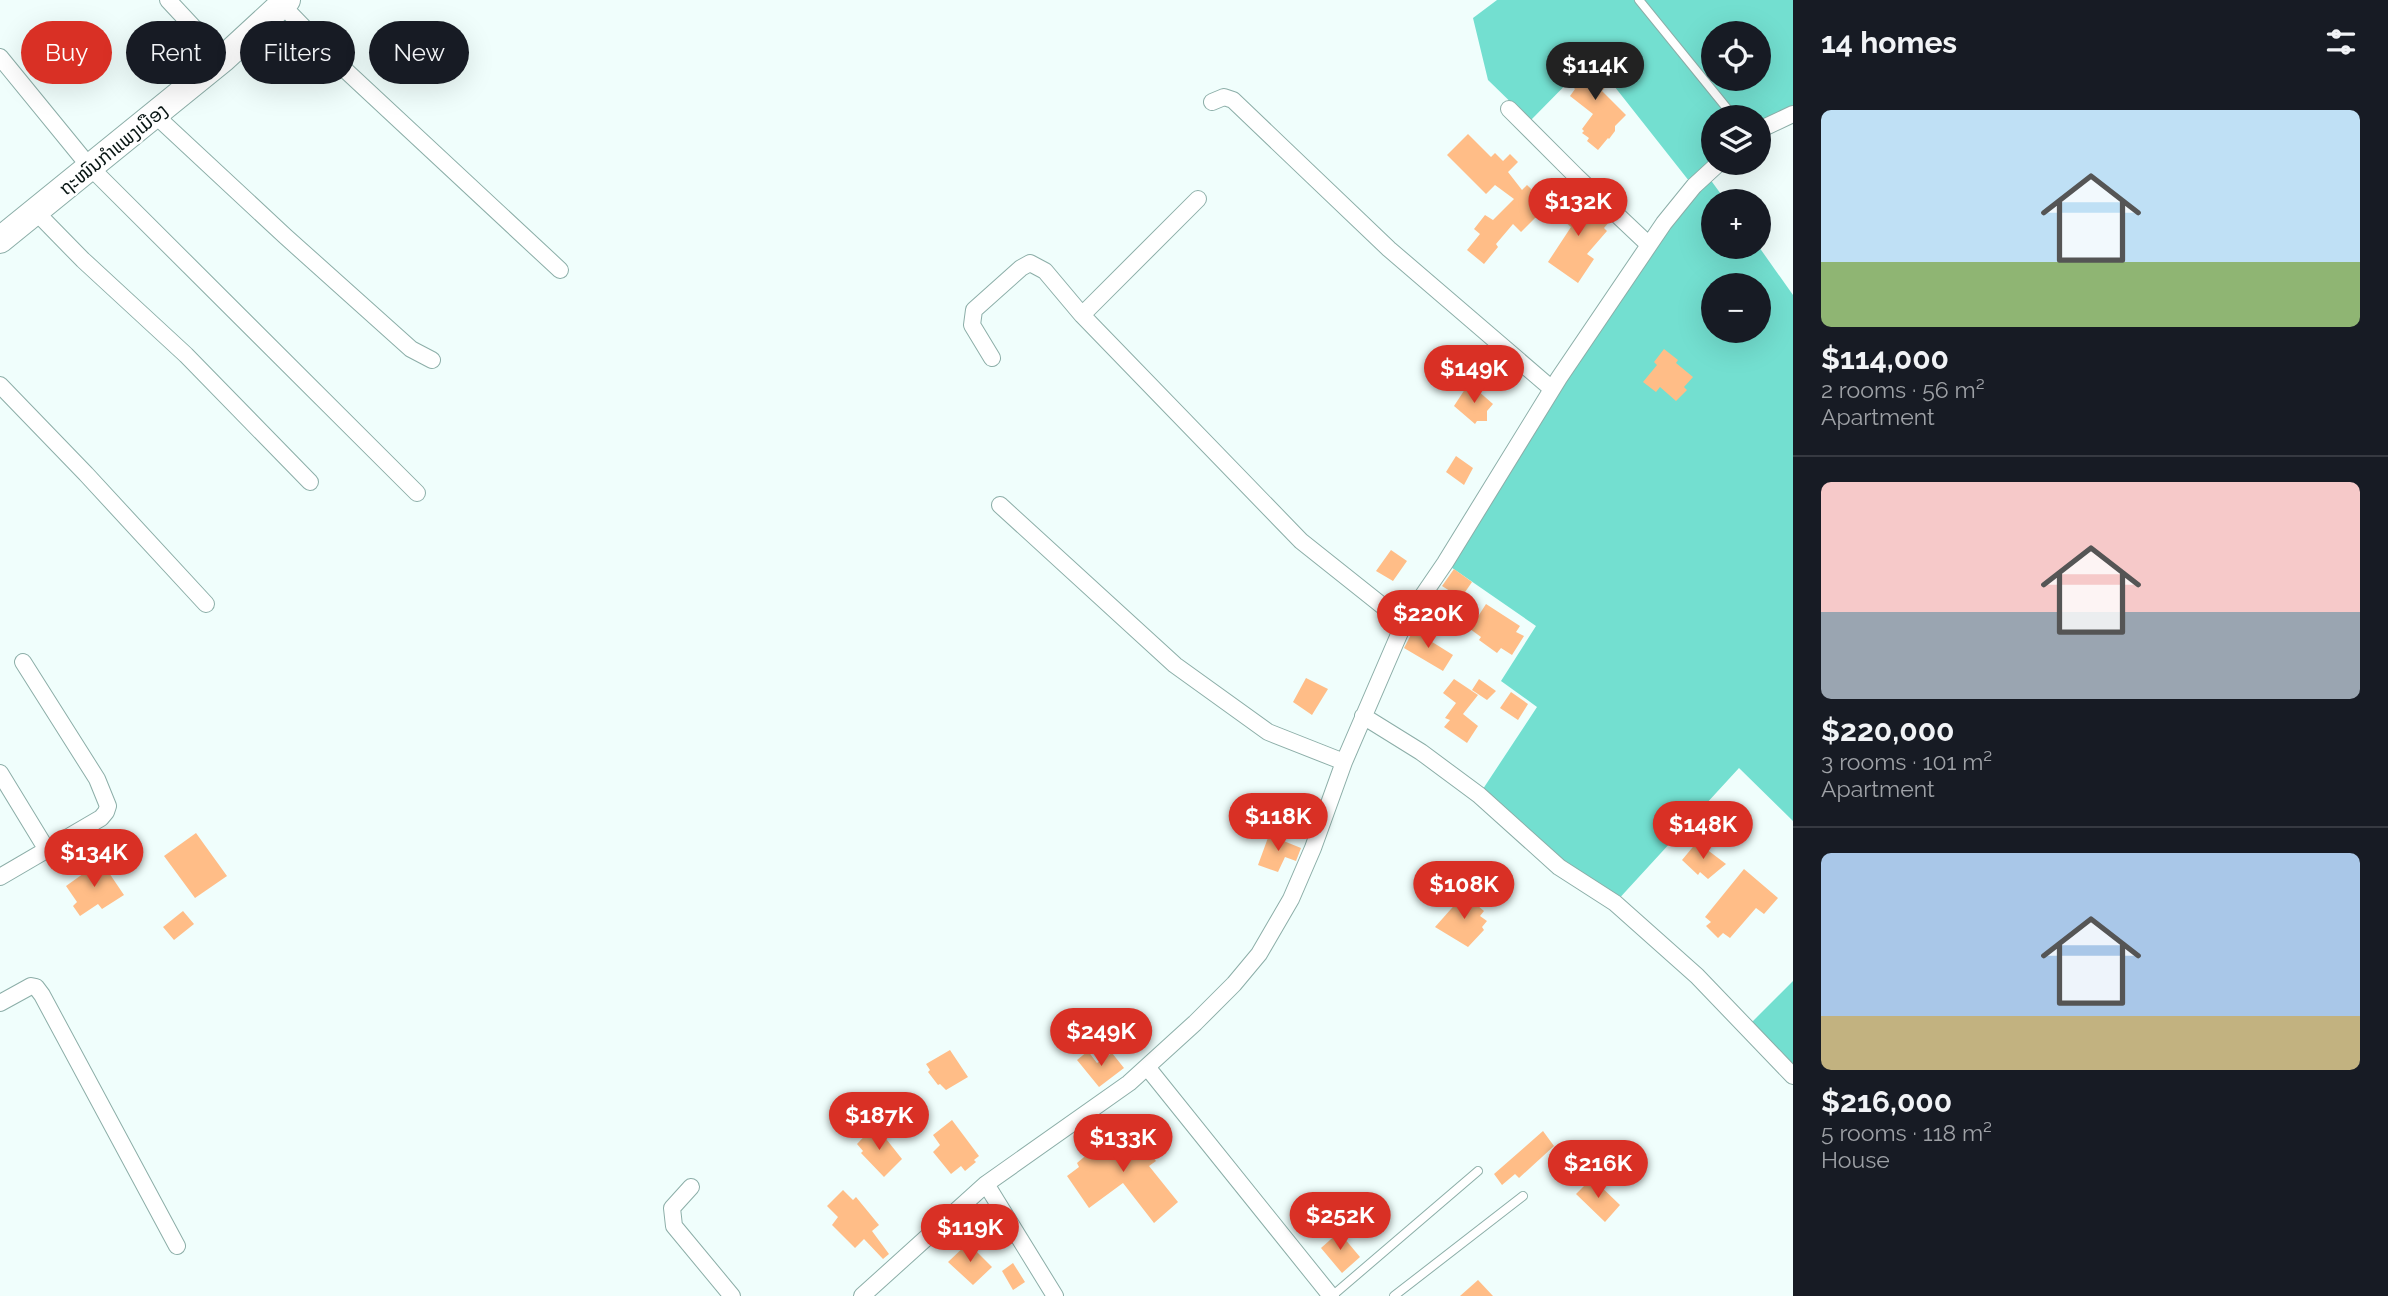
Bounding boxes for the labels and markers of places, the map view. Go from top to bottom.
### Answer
pin: $114K [1546,42,1644,102]
pin: $132K [1529,178,1627,238]
pin: $149K [1425,346,1523,405]
pin: $220K [1379,590,1477,650]
pin: $118K [1229,794,1327,853]
pin: $148K [1654,802,1752,861]
pin: $134K [45,830,143,889]
pin: $108K [1415,862,1513,921]
pin: $249K [1052,1009,1150,1068]
pin: $187K [830,1092,928,1152]
pin: $133K [1074,1114,1172,1174]
pin: $216K [1549,1140,1647,1200]
pin: $252K [1291,1192,1389,1252]
pin: $119K [921,1204,1019,1264]

